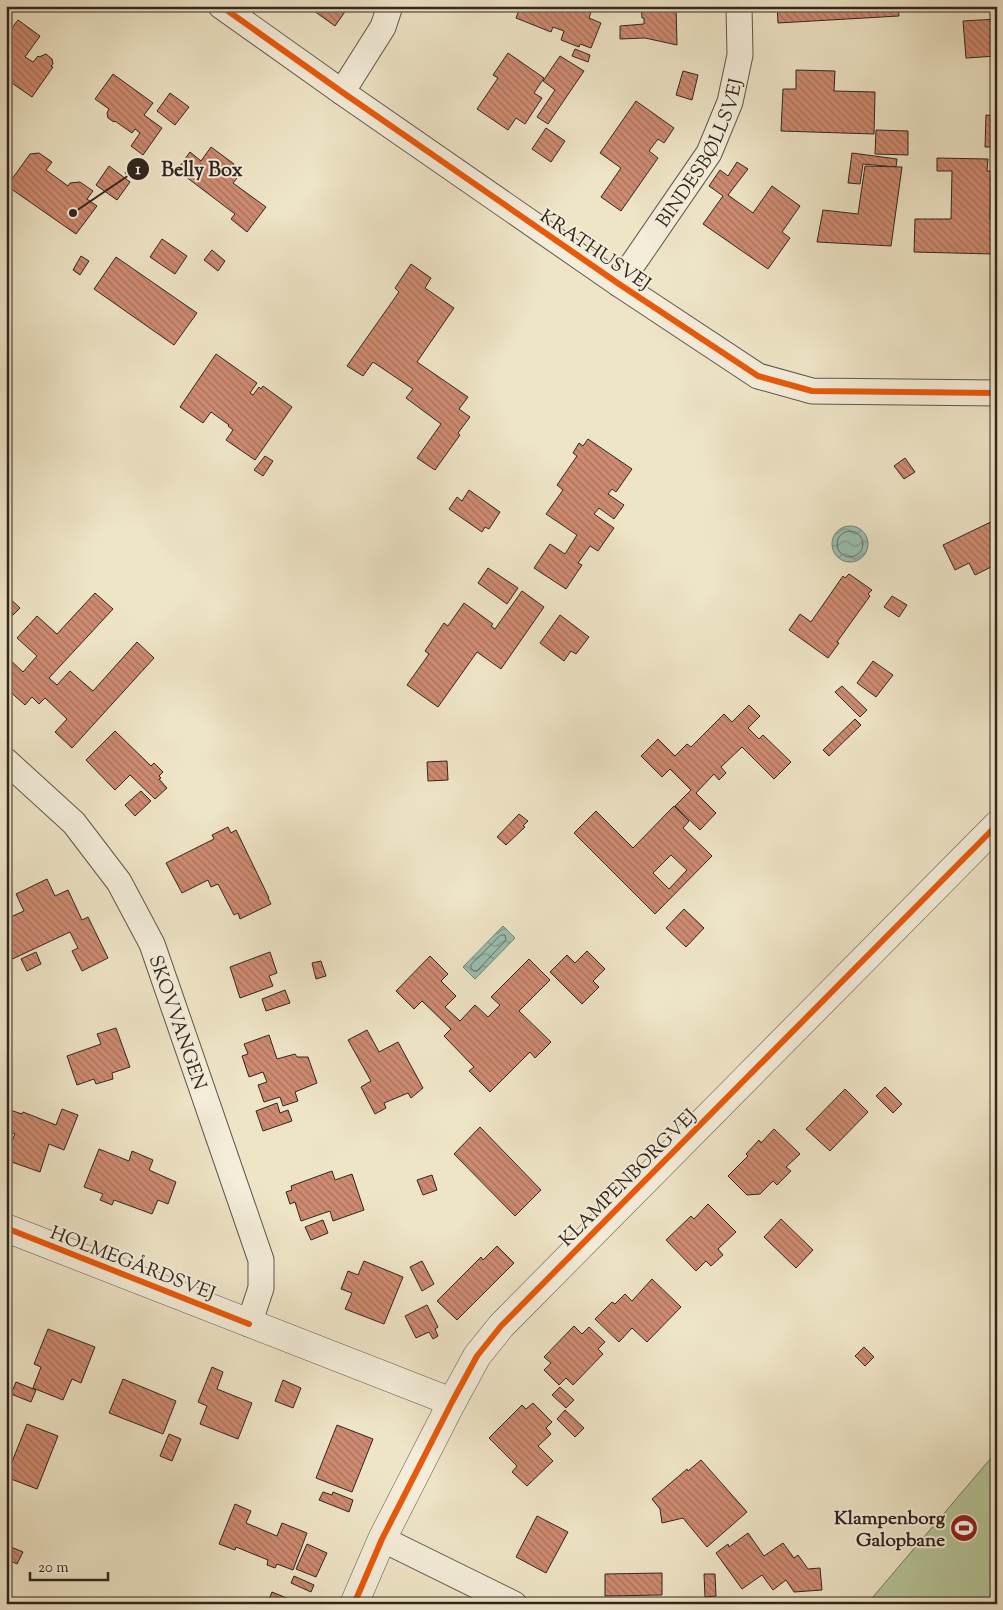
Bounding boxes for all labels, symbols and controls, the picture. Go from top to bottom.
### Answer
street label: BINDESBØLLSVEJ [651,76,751,234]
callout: Belly Box [126,151,252,186]
text: Belly Box [161,157,243,186]
text: 1 [135,160,141,181]
street label: KRATHUSVEJ [534,204,656,298]
street label: SKOVVANGEN [141,952,212,1094]
street label: KLAMPENBORGVEJ [554,1104,704,1254]
street label: HOLMEGÅRDSVEJ [46,1220,219,1308]
place label: Klampenborg Galopbane [834,1506,946,1555]
sports icon: Klampenborg Galopbane [949,1513,979,1543]
scale bar [30,1550,108,1582]
text: 20 m [38,1558,69,1579]

